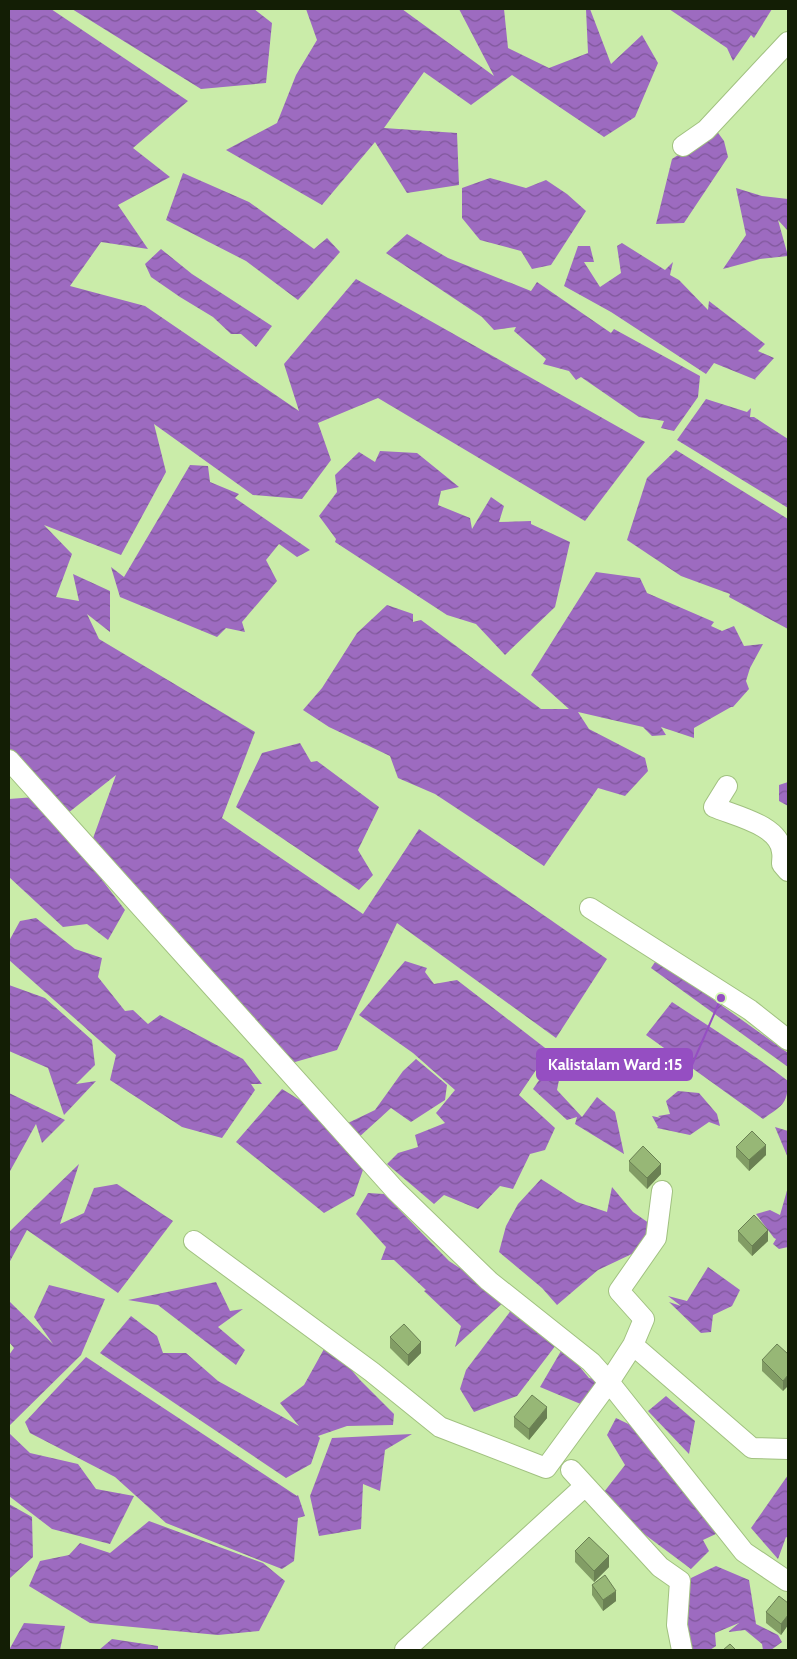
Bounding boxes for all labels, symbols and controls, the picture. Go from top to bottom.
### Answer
callout: Kalistalam Ward :15 [537,1049,692,1080]
text: Kalistalam Ward :15 [548,1055,682,1074]

